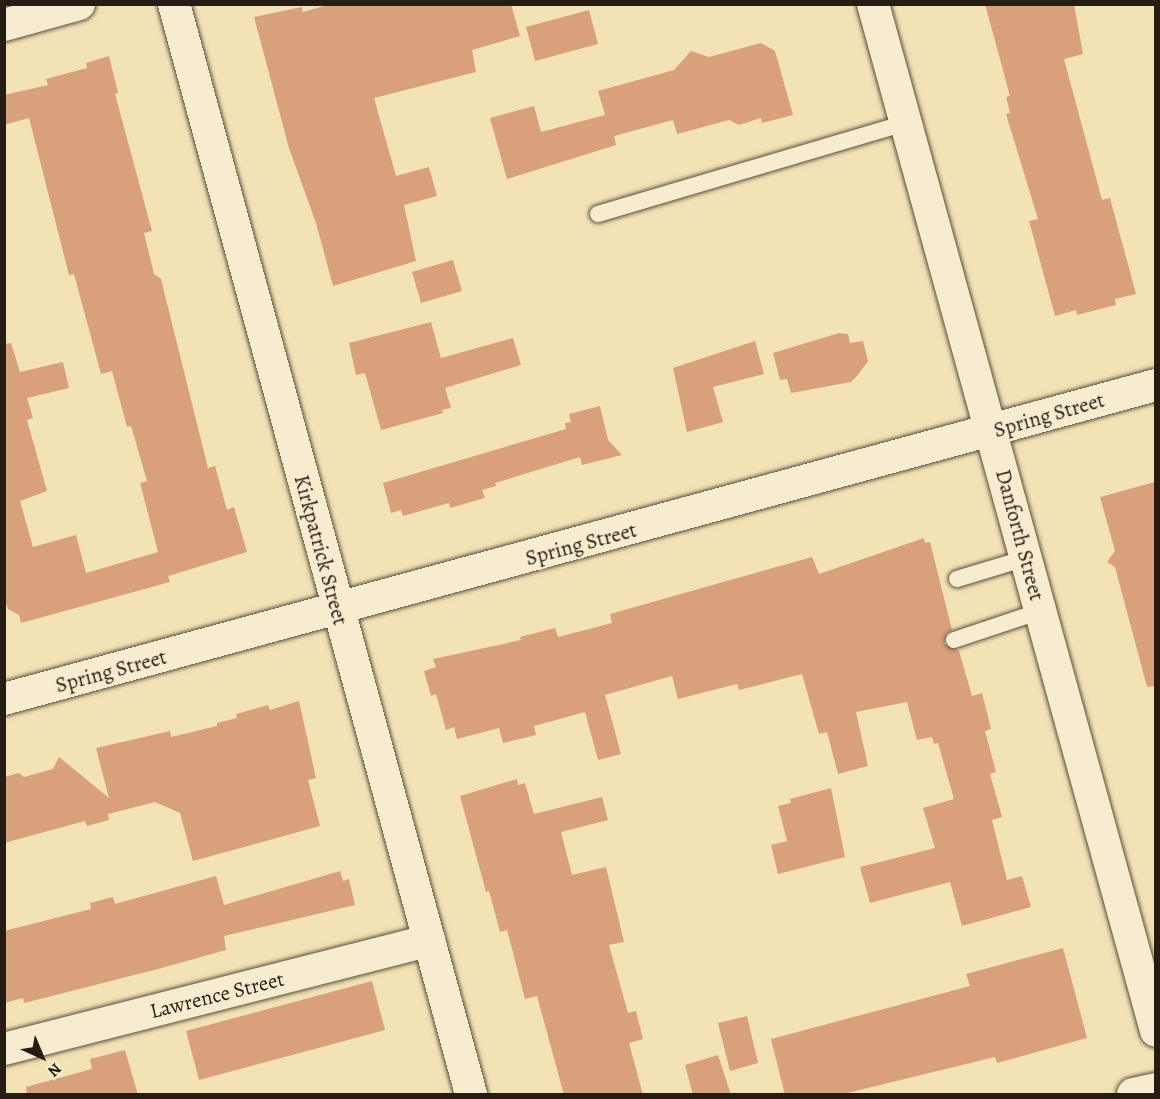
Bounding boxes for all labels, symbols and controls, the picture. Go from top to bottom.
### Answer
street label: Spring Street [991,387,1107,443]
street label: Danforth Street [990,467,1050,603]
street label: Kirkpatrick Street [289,472,353,628]
street label: Spring Street [523,517,639,571]
street label: Spring Street [53,644,169,698]
street label: Lawrence Street [147,966,287,1024]
north arrow [12,1027,72,1087]
text: N [43,1058,66,1082]

